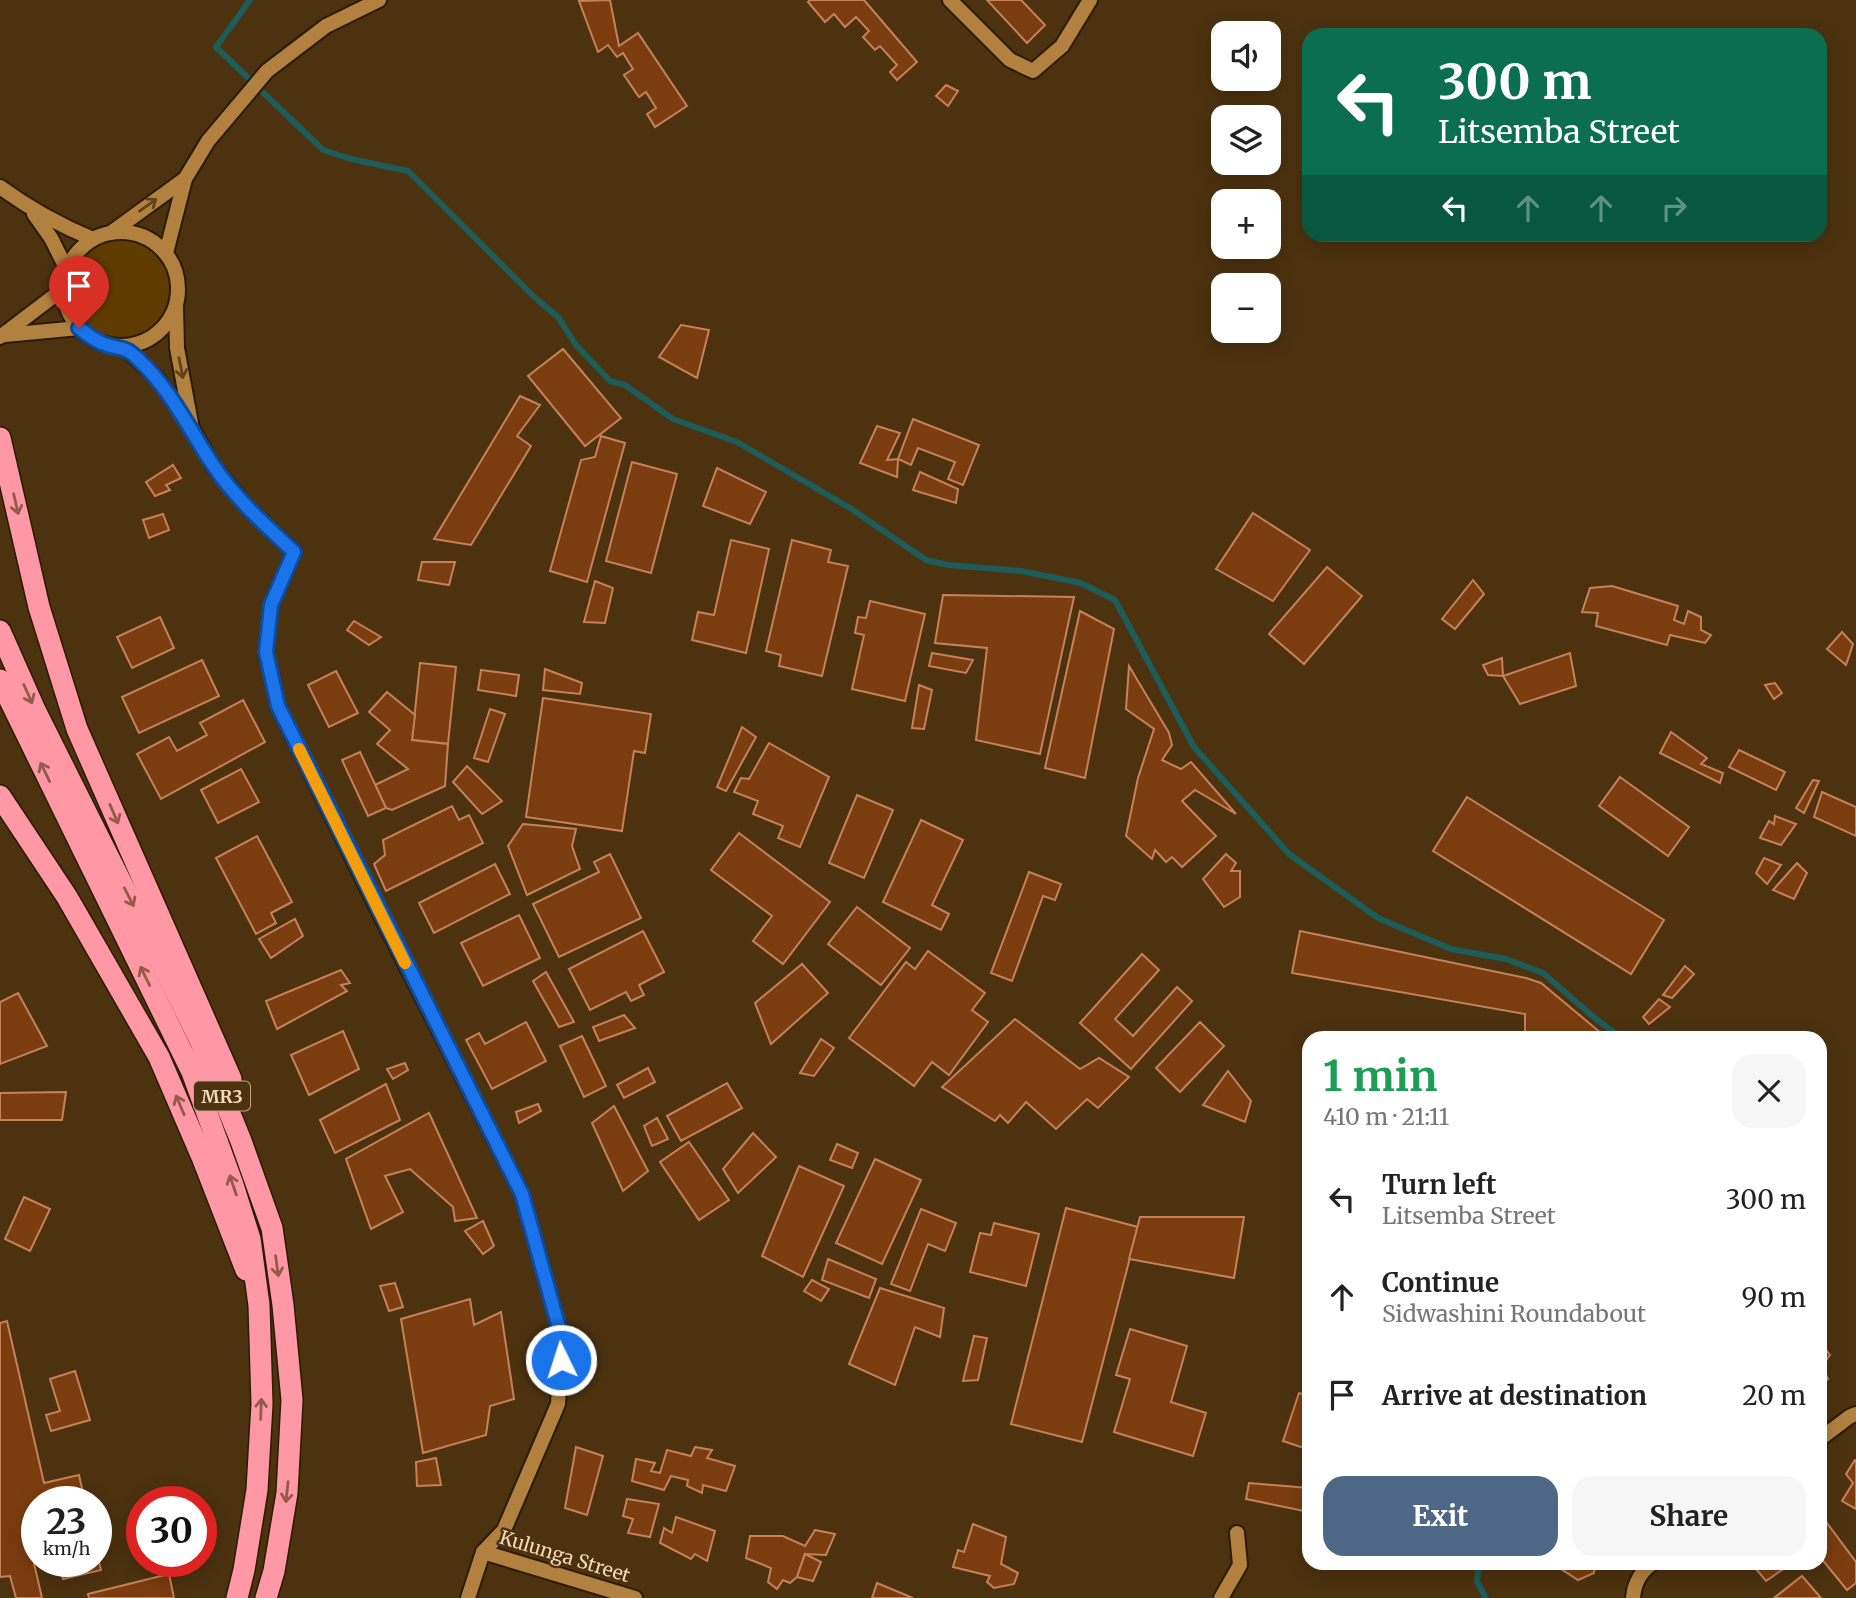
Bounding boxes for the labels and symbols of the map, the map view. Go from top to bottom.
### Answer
one-way arrow [138,198,157,212]
pin [49,256,109,328]
one-way arrow [174,356,188,379]
one-way arrow [10,493,23,515]
one-way arrow [22,682,35,704]
one-way arrow [37,762,51,783]
one-way arrow [108,803,121,824]
one-way arrow [122,886,136,907]
one-way arrow [137,966,151,987]
road number: MR3 [194,1082,250,1111]
one-way arrow [172,1094,185,1116]
one-way arrow [226,1175,238,1197]
one-way arrow [271,1254,284,1277]
position arrow [524,1323,598,1397]
one-way arrow [254,1398,268,1421]
one-way arrow [280,1480,293,1503]
speed limit sign: 30 [126,1486,217,1577]
street label: Kulunga Street [497,1525,634,1587]

